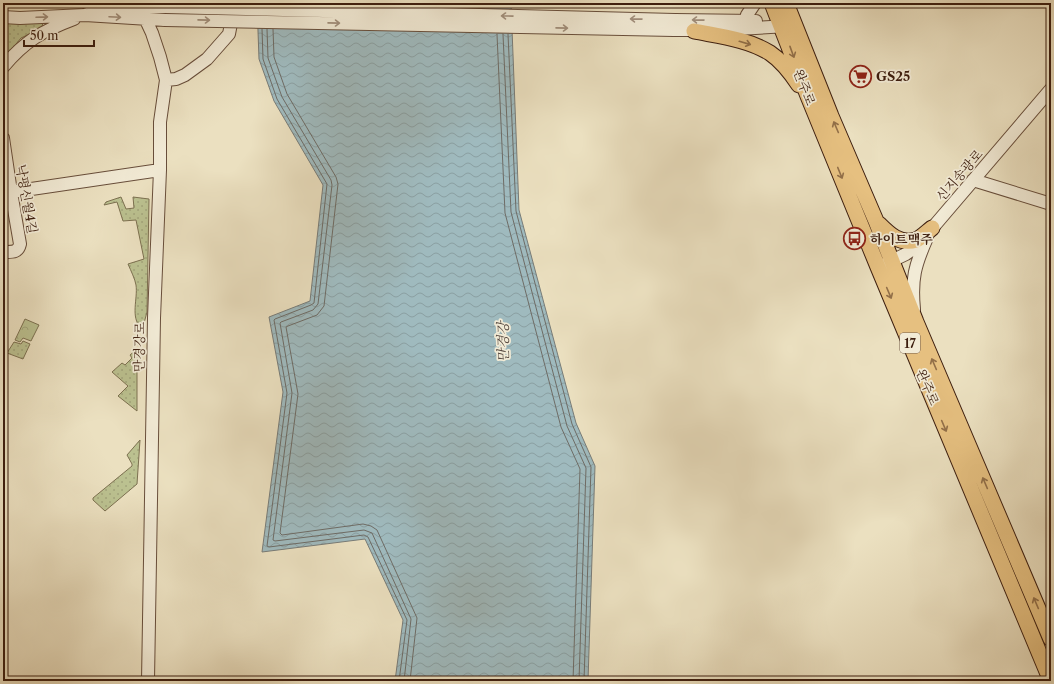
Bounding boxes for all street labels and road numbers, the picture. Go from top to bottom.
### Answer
street label: 완주로 [791,67,819,108]
street label: 신지송광로 [932,146,986,204]
street label: 낙평신월4길 [13,163,41,235]
street label: 만경강로 [131,321,147,372]
road number: 17 [900,333,920,353]
street label: 완주로 [913,367,943,408]

